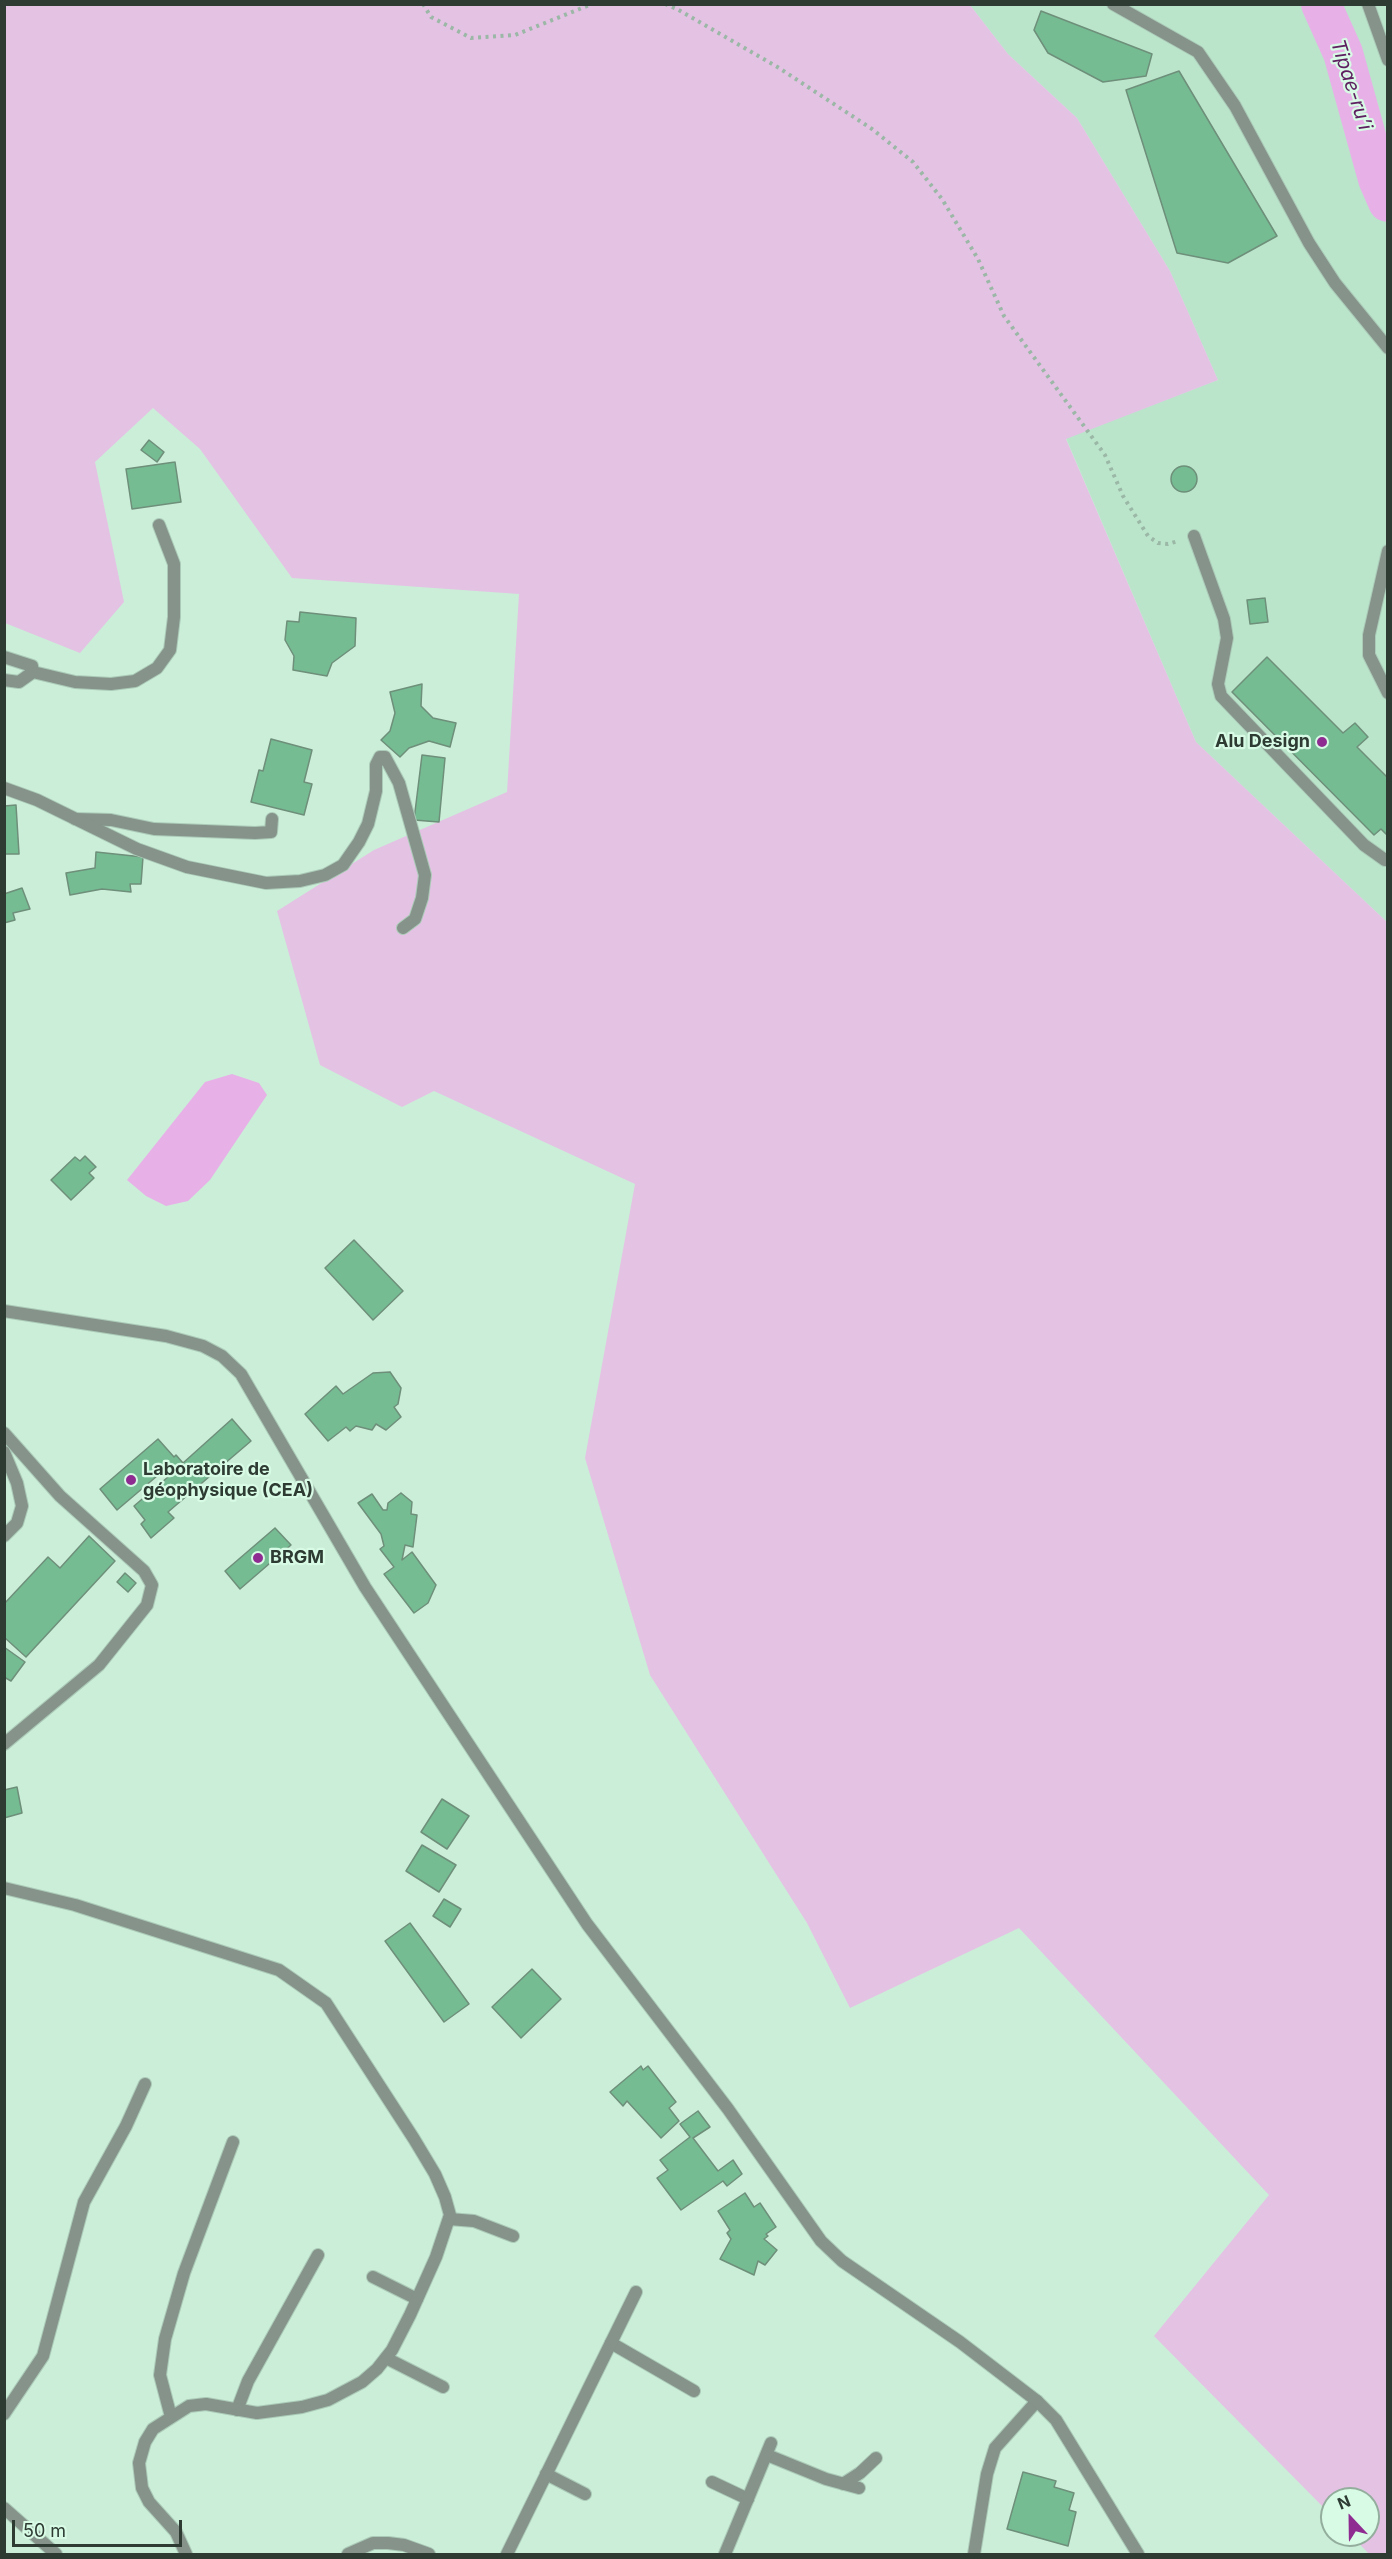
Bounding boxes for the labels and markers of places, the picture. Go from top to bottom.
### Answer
place label: Alu Design [1215,731,1310,753]
marker: Alu Design [1315,735,1329,749]
place label: Laboratoire de géophysique (CEA) [143,1459,313,1502]
marker: Laboratoire de géophysique (CEA) [124,1473,138,1487]
place label: BRGM [270,1547,324,1569]
marker: BRGM [251,1551,265,1565]

